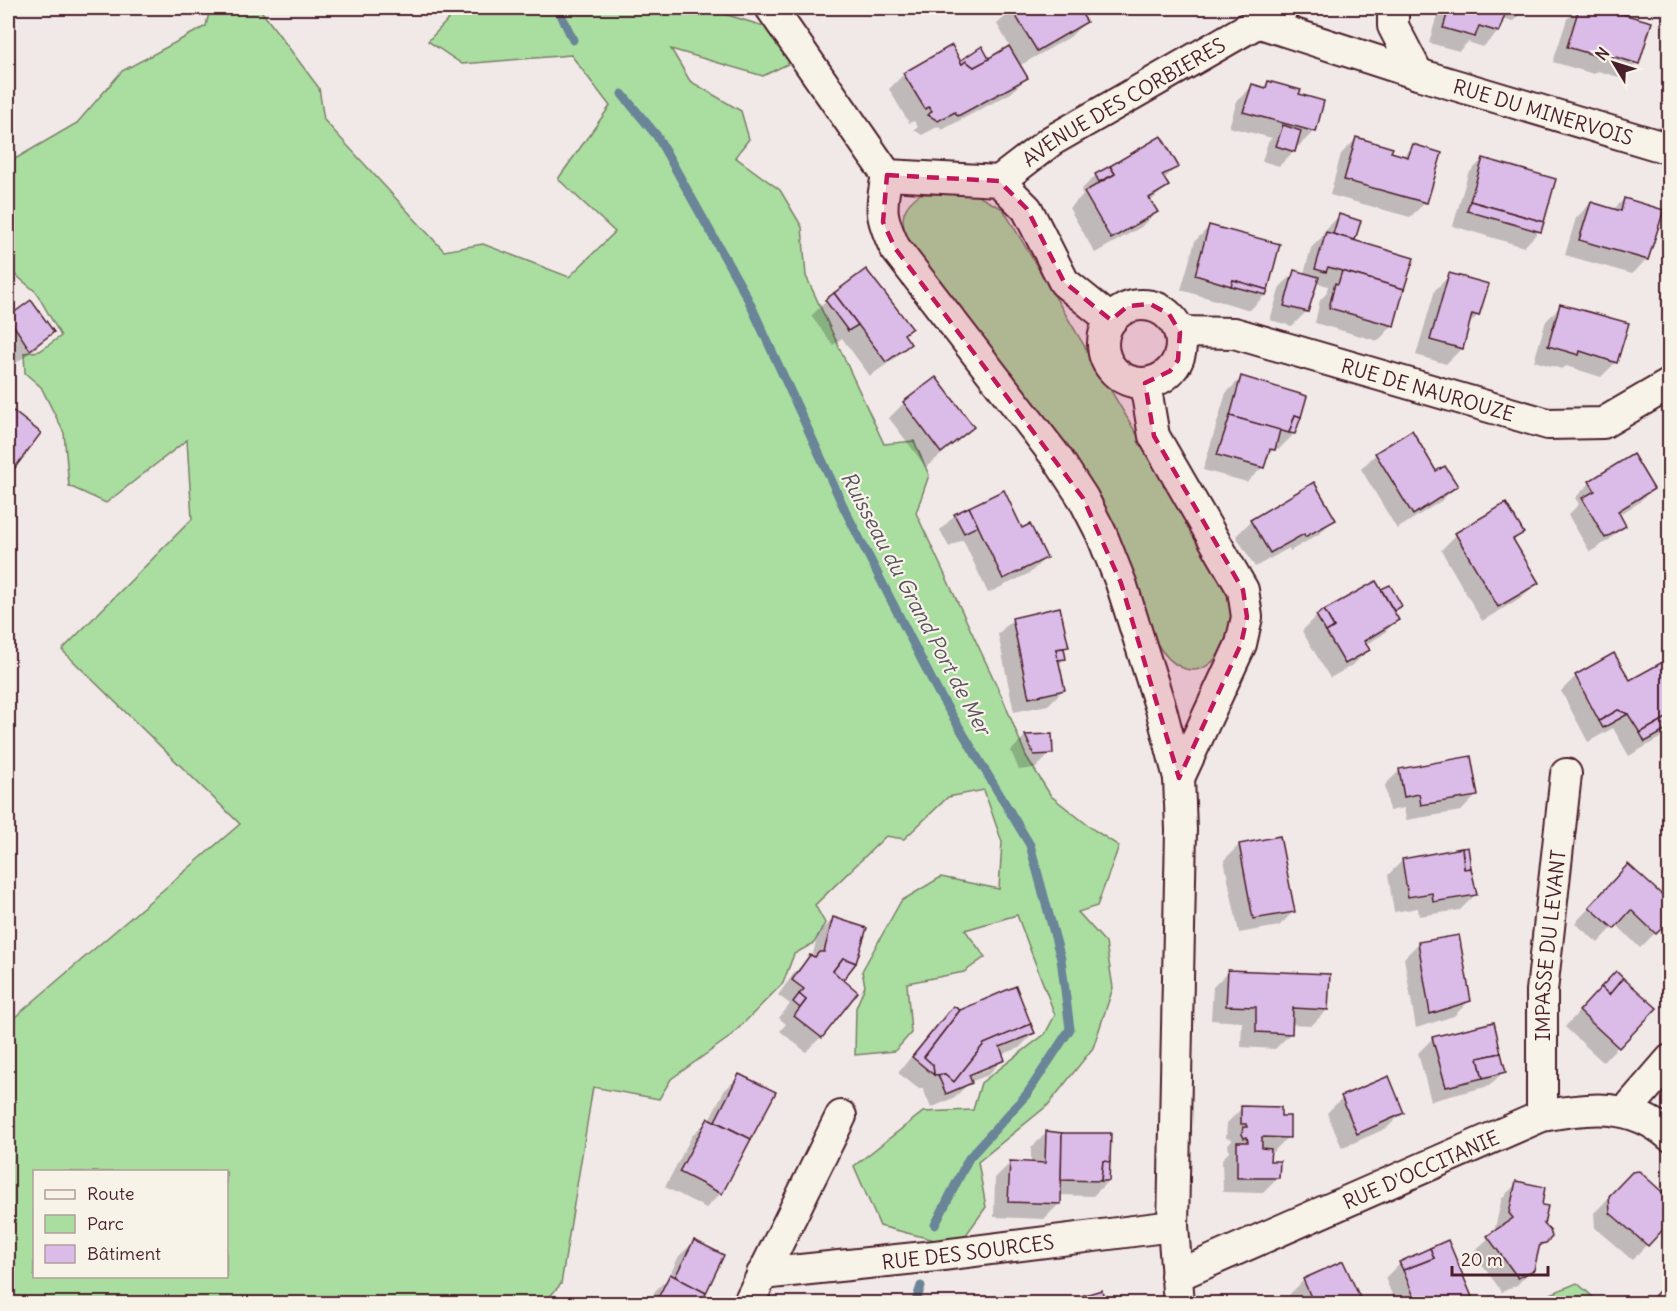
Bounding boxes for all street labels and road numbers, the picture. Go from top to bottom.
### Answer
street label: AVENUE DES CORBIERES [1017,31,1229,171]
street label: RUE DU MINERVOIS [1451,73,1636,150]
street label: RUE DE NAUROUZE [1339,352,1517,426]
street label: IMPASSE DU LEVANT [1529,848,1570,1041]
street label: RUE D'OCCITANIE [1339,1124,1503,1214]
street label: RUE DES SOURCES [880,1229,1055,1274]

